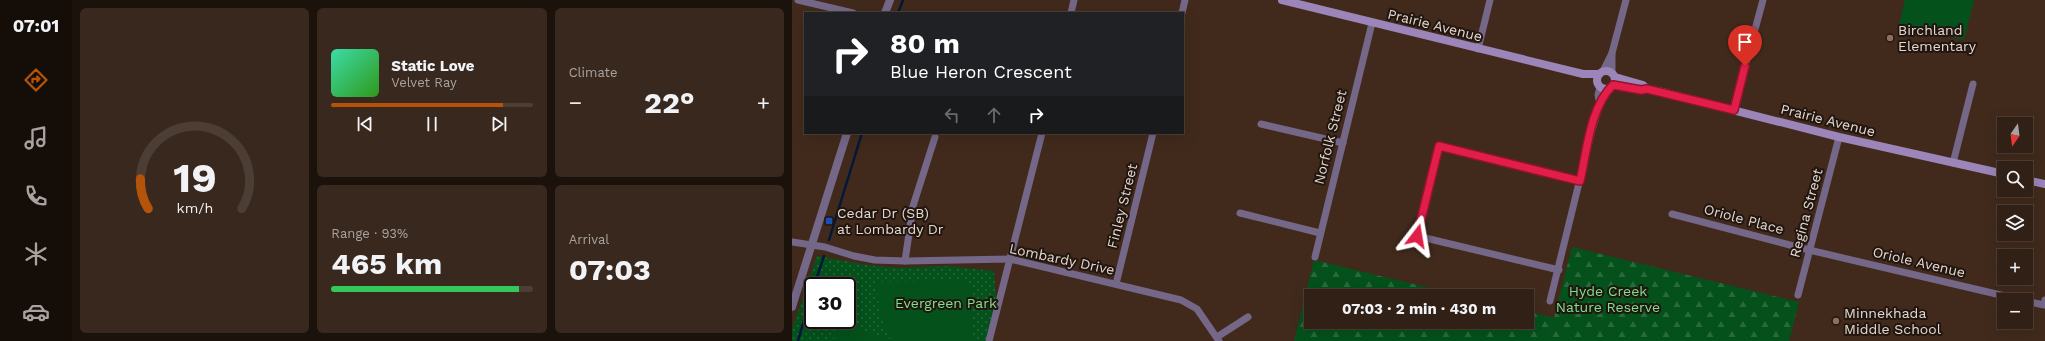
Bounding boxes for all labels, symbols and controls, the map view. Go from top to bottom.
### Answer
street label: Prairie Avenue [1386,6,1484,44]
text: 07:01 [13,15,59,36]
place label: Birchland Elementary [1898,22,1977,54]
pin [1728,25,1762,66]
text: 80 m [890,27,960,60]
icon: right [824,28,876,80]
icon: arrive [1734,31,1756,53]
marker: Birchland Elementary [1885,33,1895,43]
text: Static Love [391,57,475,75]
text: Blue Heron Crescent [890,61,1072,82]
text: Climate [569,65,617,80]
icon: directions [22,66,50,94]
text: Velvet Ray [391,75,457,90]
text: 22° [644,85,695,120]
street label: Norfolk Street [1311,88,1350,186]
text: − [569,90,582,115]
text: + [757,90,770,115]
street label: Prairie Avenue [1779,101,1877,139]
icon: left [941,104,963,126]
icon: ahead [983,104,1005,126]
icon: right [1025,104,1047,126]
icon: previous [354,113,376,135]
icon: pause [421,113,443,135]
icon: next [488,113,510,135]
north arrow [1997,117,2033,153]
map controls [1997,117,2033,329]
icon: music [22,124,50,152]
text: 19 [173,152,216,201]
button: search [1997,161,2033,197]
street label: Finley Street [1104,162,1140,250]
street label: Regina Street [1786,167,1826,259]
icon: phone [22,182,50,210]
text: km/h [176,199,213,215]
street label: Oriole Place [1702,201,1786,237]
place label: Cedar Dr (SB) at Lombardy Dr [837,205,944,237]
button: layers [1997,205,2033,241]
position arrow [1396,215,1438,257]
marker: Cedar Dr (SB) at Lombardy Dr [824,216,834,226]
text: Range · 93% [331,226,408,241]
text: Arrival [569,232,609,247]
icon: climate [22,240,50,268]
street label: Lombardy Drive [1008,240,1116,278]
street label: Oriole Avenue [1871,244,1967,280]
text: 465 km [331,246,442,281]
button: + [1997,249,2033,285]
text: 07:03 [569,252,651,287]
speed limit sign: 30 [804,277,856,329]
park label: Hyde Creek Nature Reserve [1556,283,1660,315]
button: − [1997,293,2033,329]
park label: Evergreen Park [895,295,997,311]
icon: car [22,298,50,326]
text: 07:03 · 2 min · 430 m [1342,300,1496,318]
place label: Minnekhada Middle School [1844,305,1942,337]
marker: Minnekhada Middle School [1831,316,1841,326]

